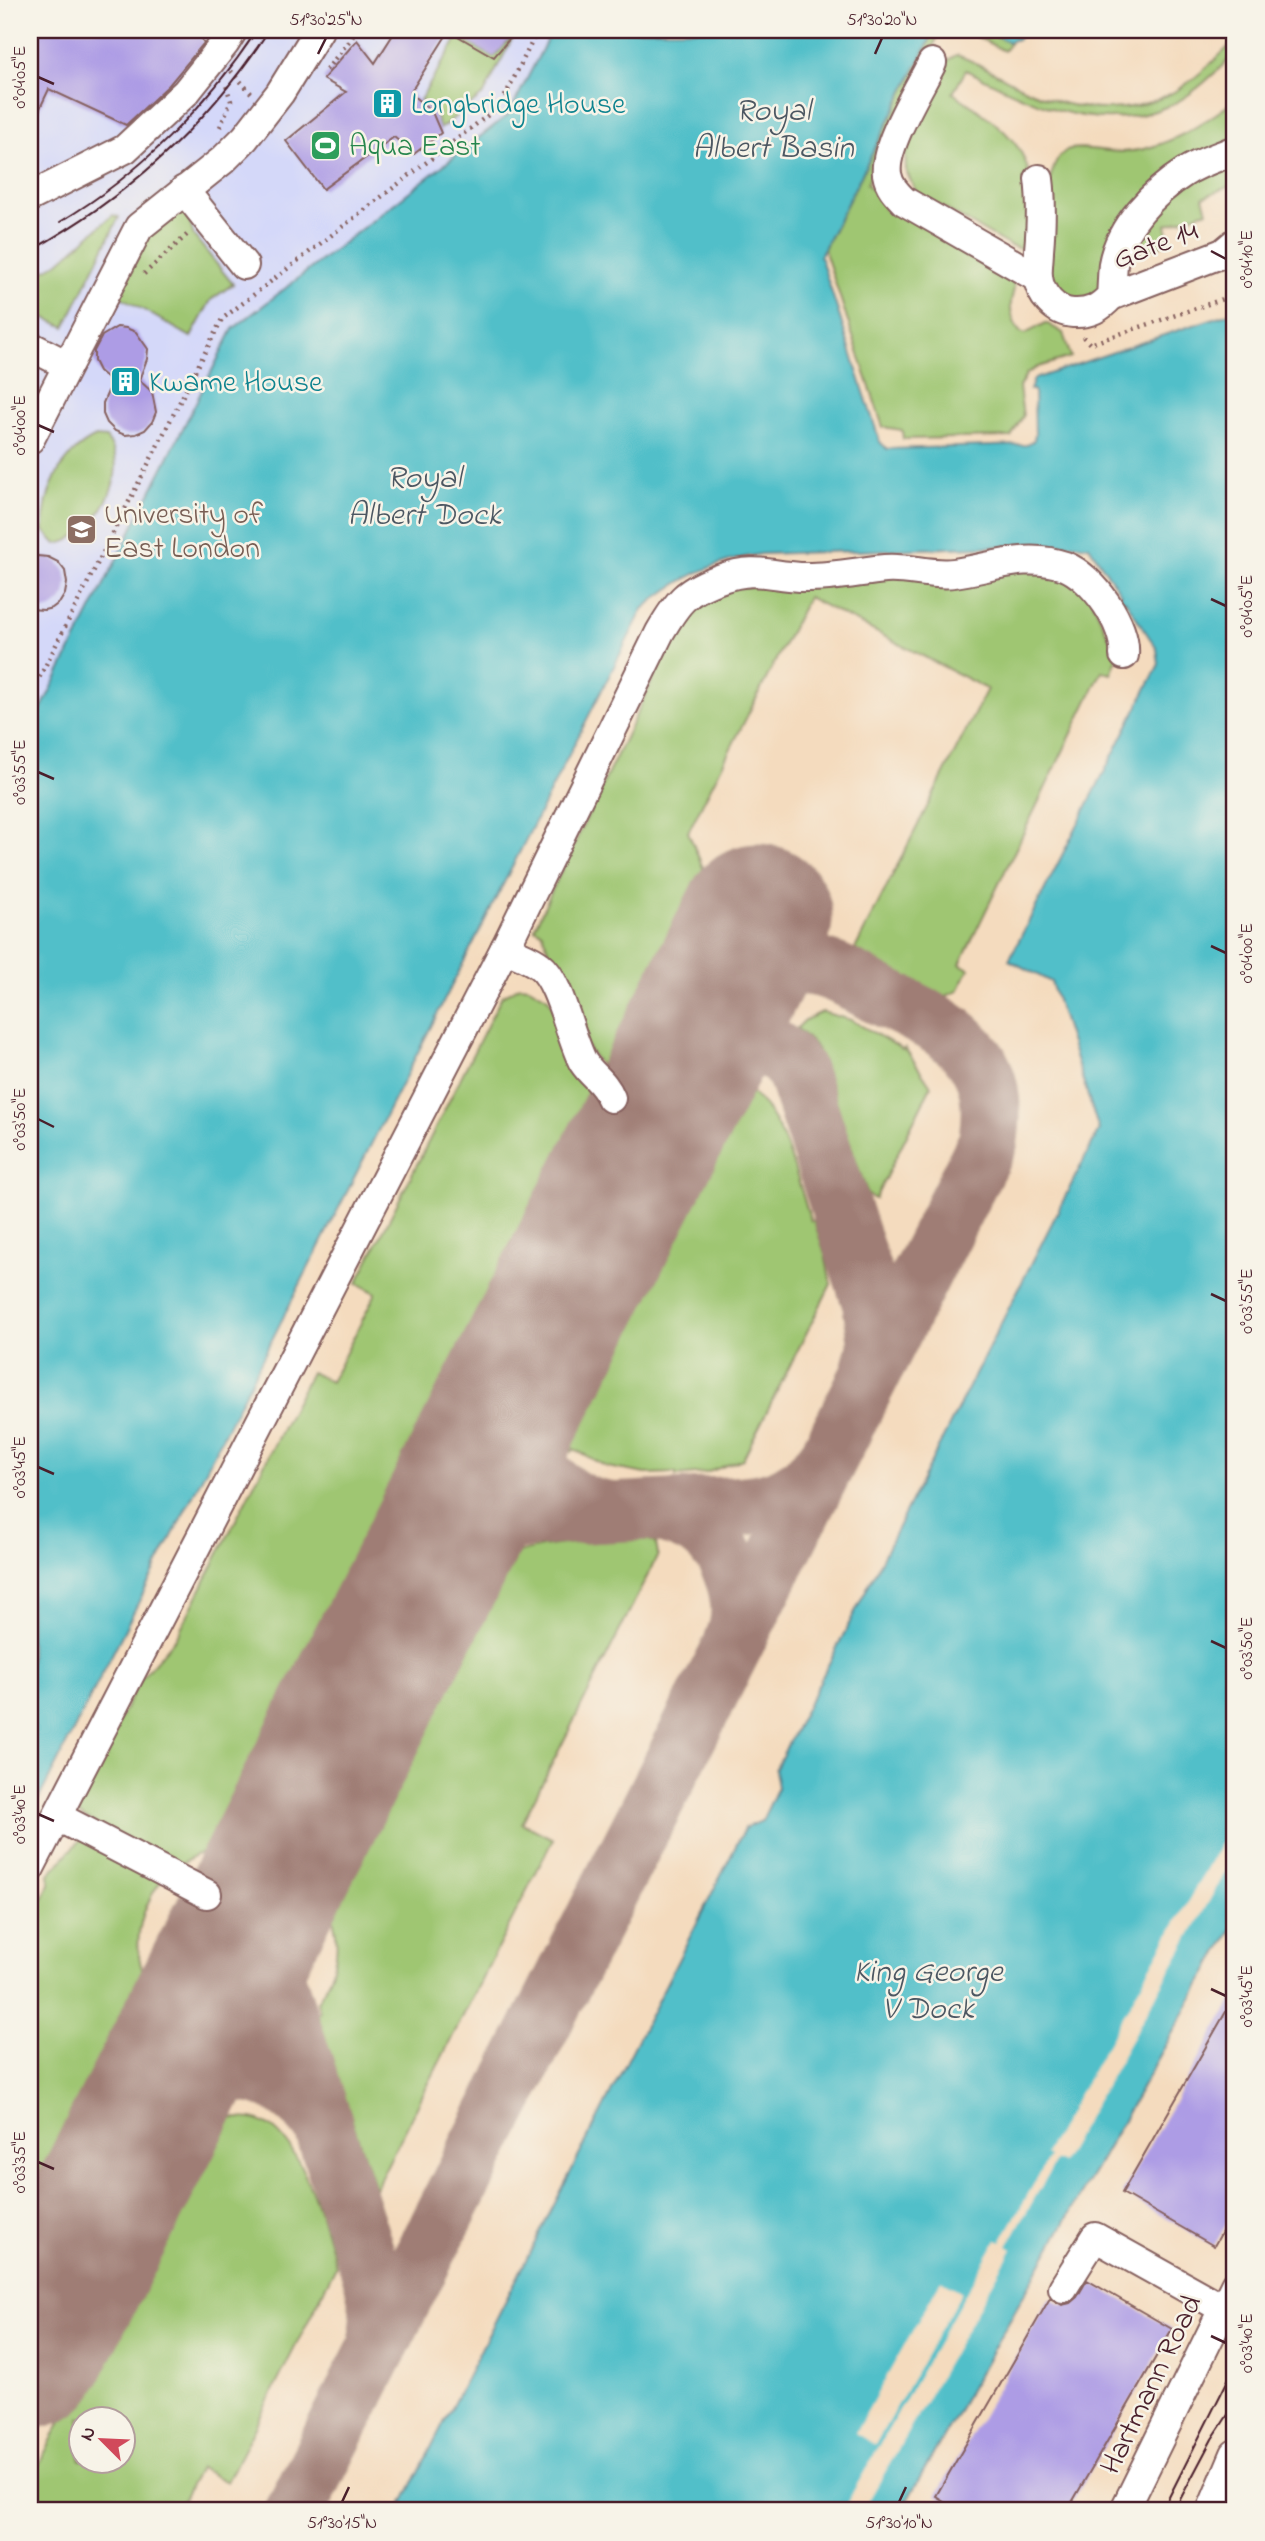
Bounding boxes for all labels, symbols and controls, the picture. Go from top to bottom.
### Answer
text: 51°30'25"N [289,8,363,34]
text: 51°30'20"N [846,8,918,34]
text: 0°04'05"E [8,45,34,108]
place label: Longbridge House [411,84,626,128]
building icon: Longbridge House [371,86,405,120]
water label: Royal Albert Basin [692,89,855,173]
place label: Aqua East [349,126,480,170]
sports icon: Aqua East [309,128,343,162]
street label: Gate 14 [1107,211,1205,283]
text: 0°04'10"E [1235,230,1261,288]
place label: Kwame House [149,362,323,406]
building icon: Kwame House [109,364,143,398]
text: 0°04'00"E [8,395,34,455]
water label: Royal Albert Dock [347,456,503,540]
place label: University of East London [104,494,263,572]
school or university icon: University of East London [64,513,98,547]
text: 0°04'05"E [1235,574,1261,637]
text: 0°03'55"E [8,739,34,805]
text: 0°04'00"E [1235,923,1261,983]
text: 0°03'50"E [8,1087,34,1150]
text: 0°03'55"E [1235,1268,1261,1334]
text: 0°03'45"E [8,1436,34,1498]
text: 0°03'50"E [1235,1616,1261,1679]
text: 0°03'40"E [8,1784,34,1844]
water label: King George V Dock [853,1950,1004,2034]
text: 0°03'45"E [1235,1965,1261,2027]
text: 0°03'35"E [8,2131,34,2193]
street label: Hartmann Road [1090,2288,1215,2483]
text: 0°03'40"E [1235,2313,1261,2373]
north arrow [66,2404,136,2474]
text: N [74,2423,104,2445]
text: 51°30'15"N [307,2511,377,2537]
text: 51°30'10"N [865,2511,933,2537]

